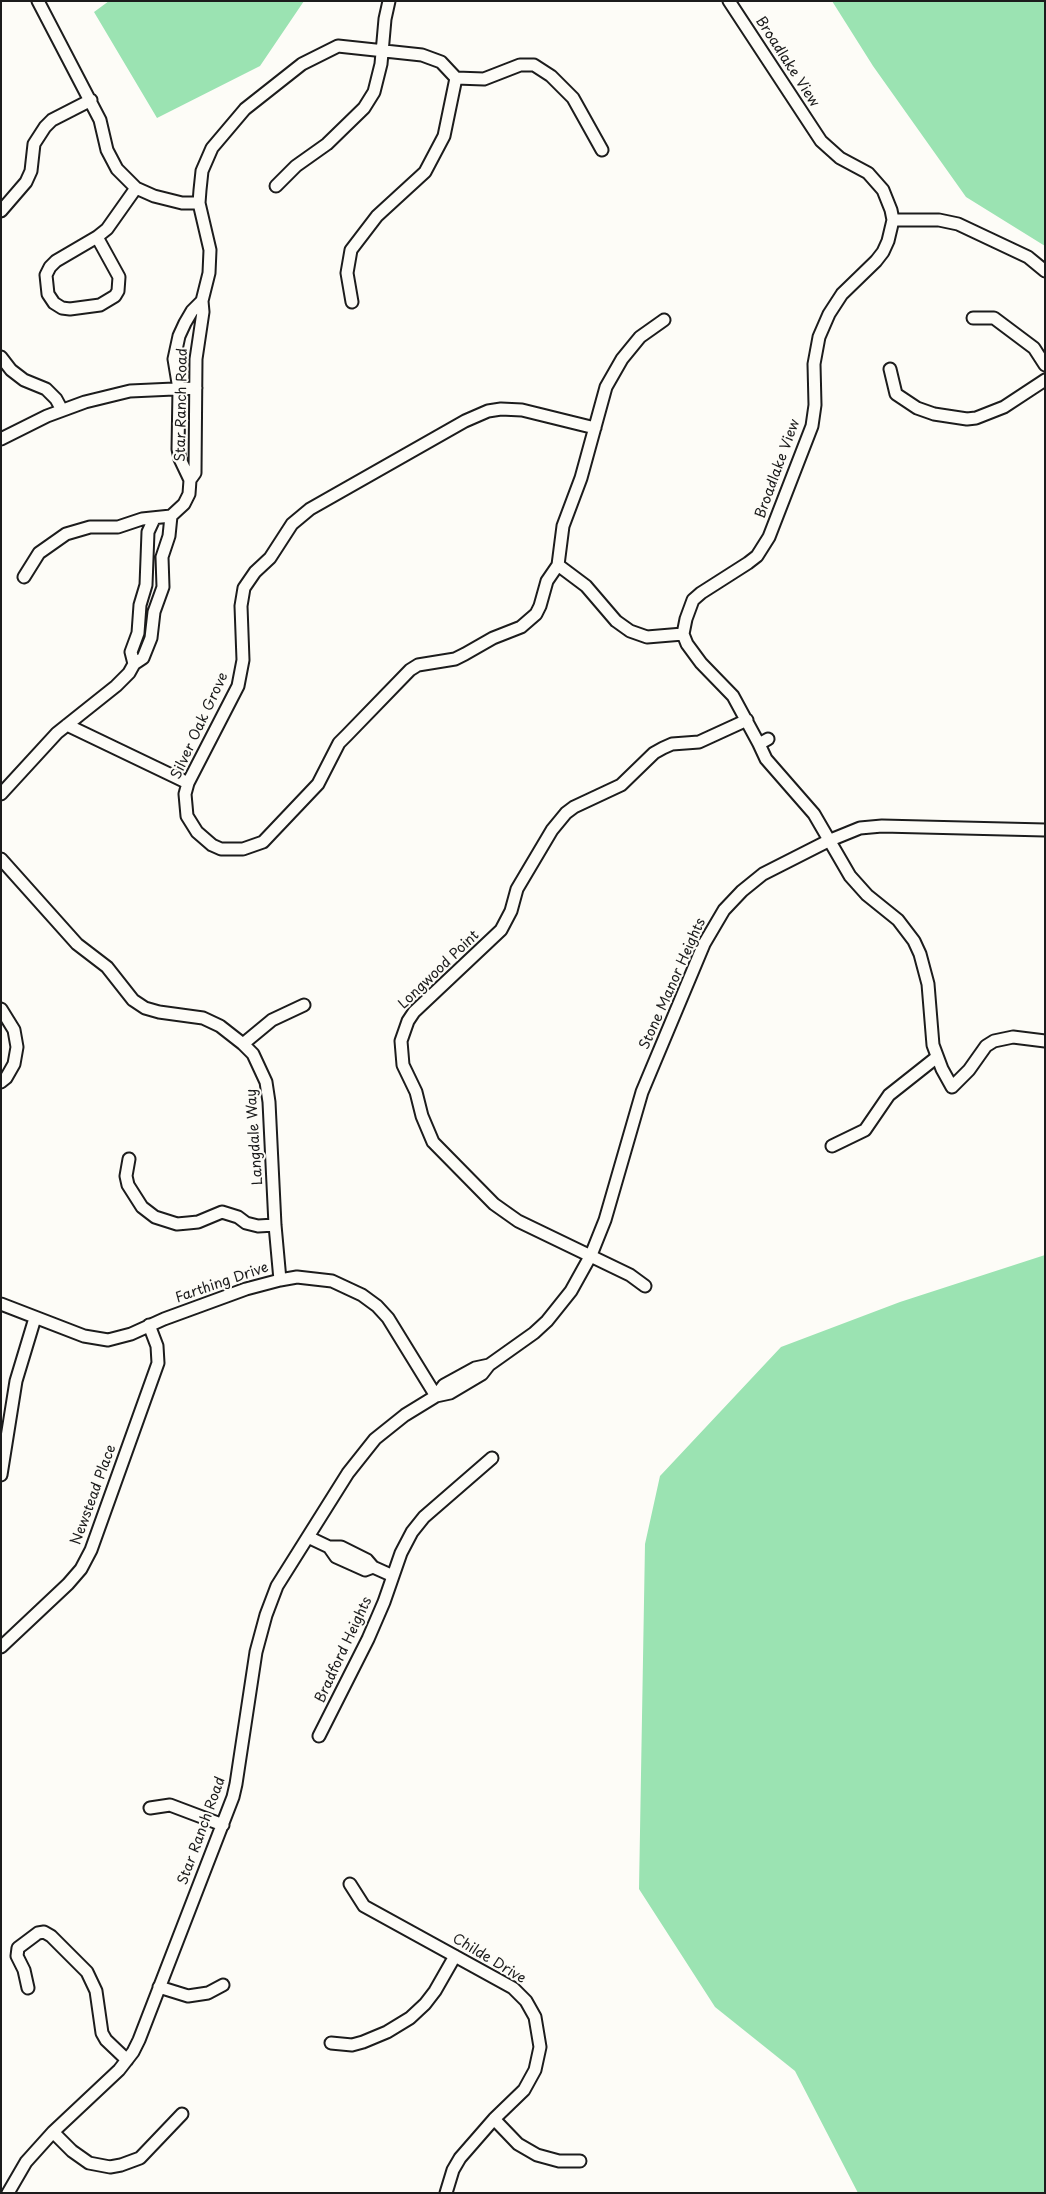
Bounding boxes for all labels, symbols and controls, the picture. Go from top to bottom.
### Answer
street label: Broadlake View [752,14,822,110]
street label: Star Ranch Road [173,348,191,462]
street label: Broadlake View [752,417,804,521]
street label: Silver Oak Grove [168,670,232,782]
street label: Stone Manor Heights [636,916,710,1052]
street label: Longwood Point [395,927,483,1013]
street label: Langdale Way [243,1088,267,1186]
street label: Farthing Drive [173,1259,271,1307]
street label: Newstead Place [68,1442,120,1548]
street label: Bradford Heights [312,1594,376,1706]
street label: Star Ranch Road [175,1775,229,1887]
street label: Childe Drive [449,1931,529,1987]

